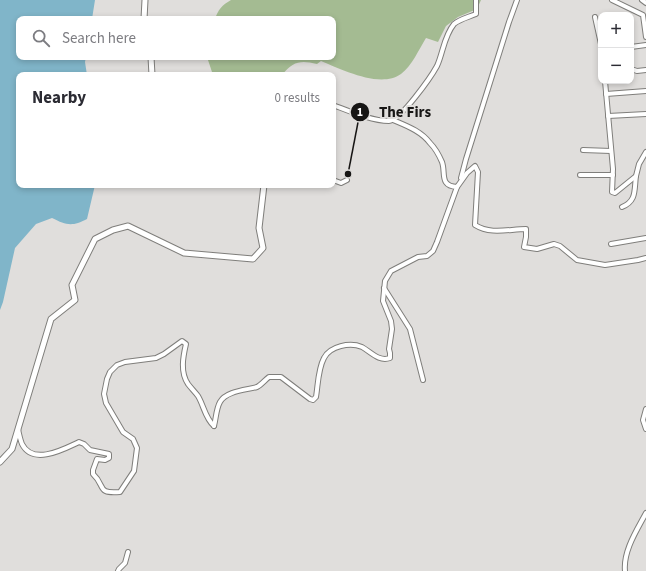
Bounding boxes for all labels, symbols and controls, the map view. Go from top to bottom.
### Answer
map controls [598,12,634,84]
button: + [598,12,634,48]
search box [16,16,336,60]
icon: search [30,27,52,49]
text: Search here [62,28,136,49]
button: − [598,48,634,84]
text: Nearby [32,86,86,110]
text: 0 results [275,89,320,107]
callout: The Firs [350,98,439,125]
text: The Firs [379,102,431,123]
text: 1 [357,104,363,121]

